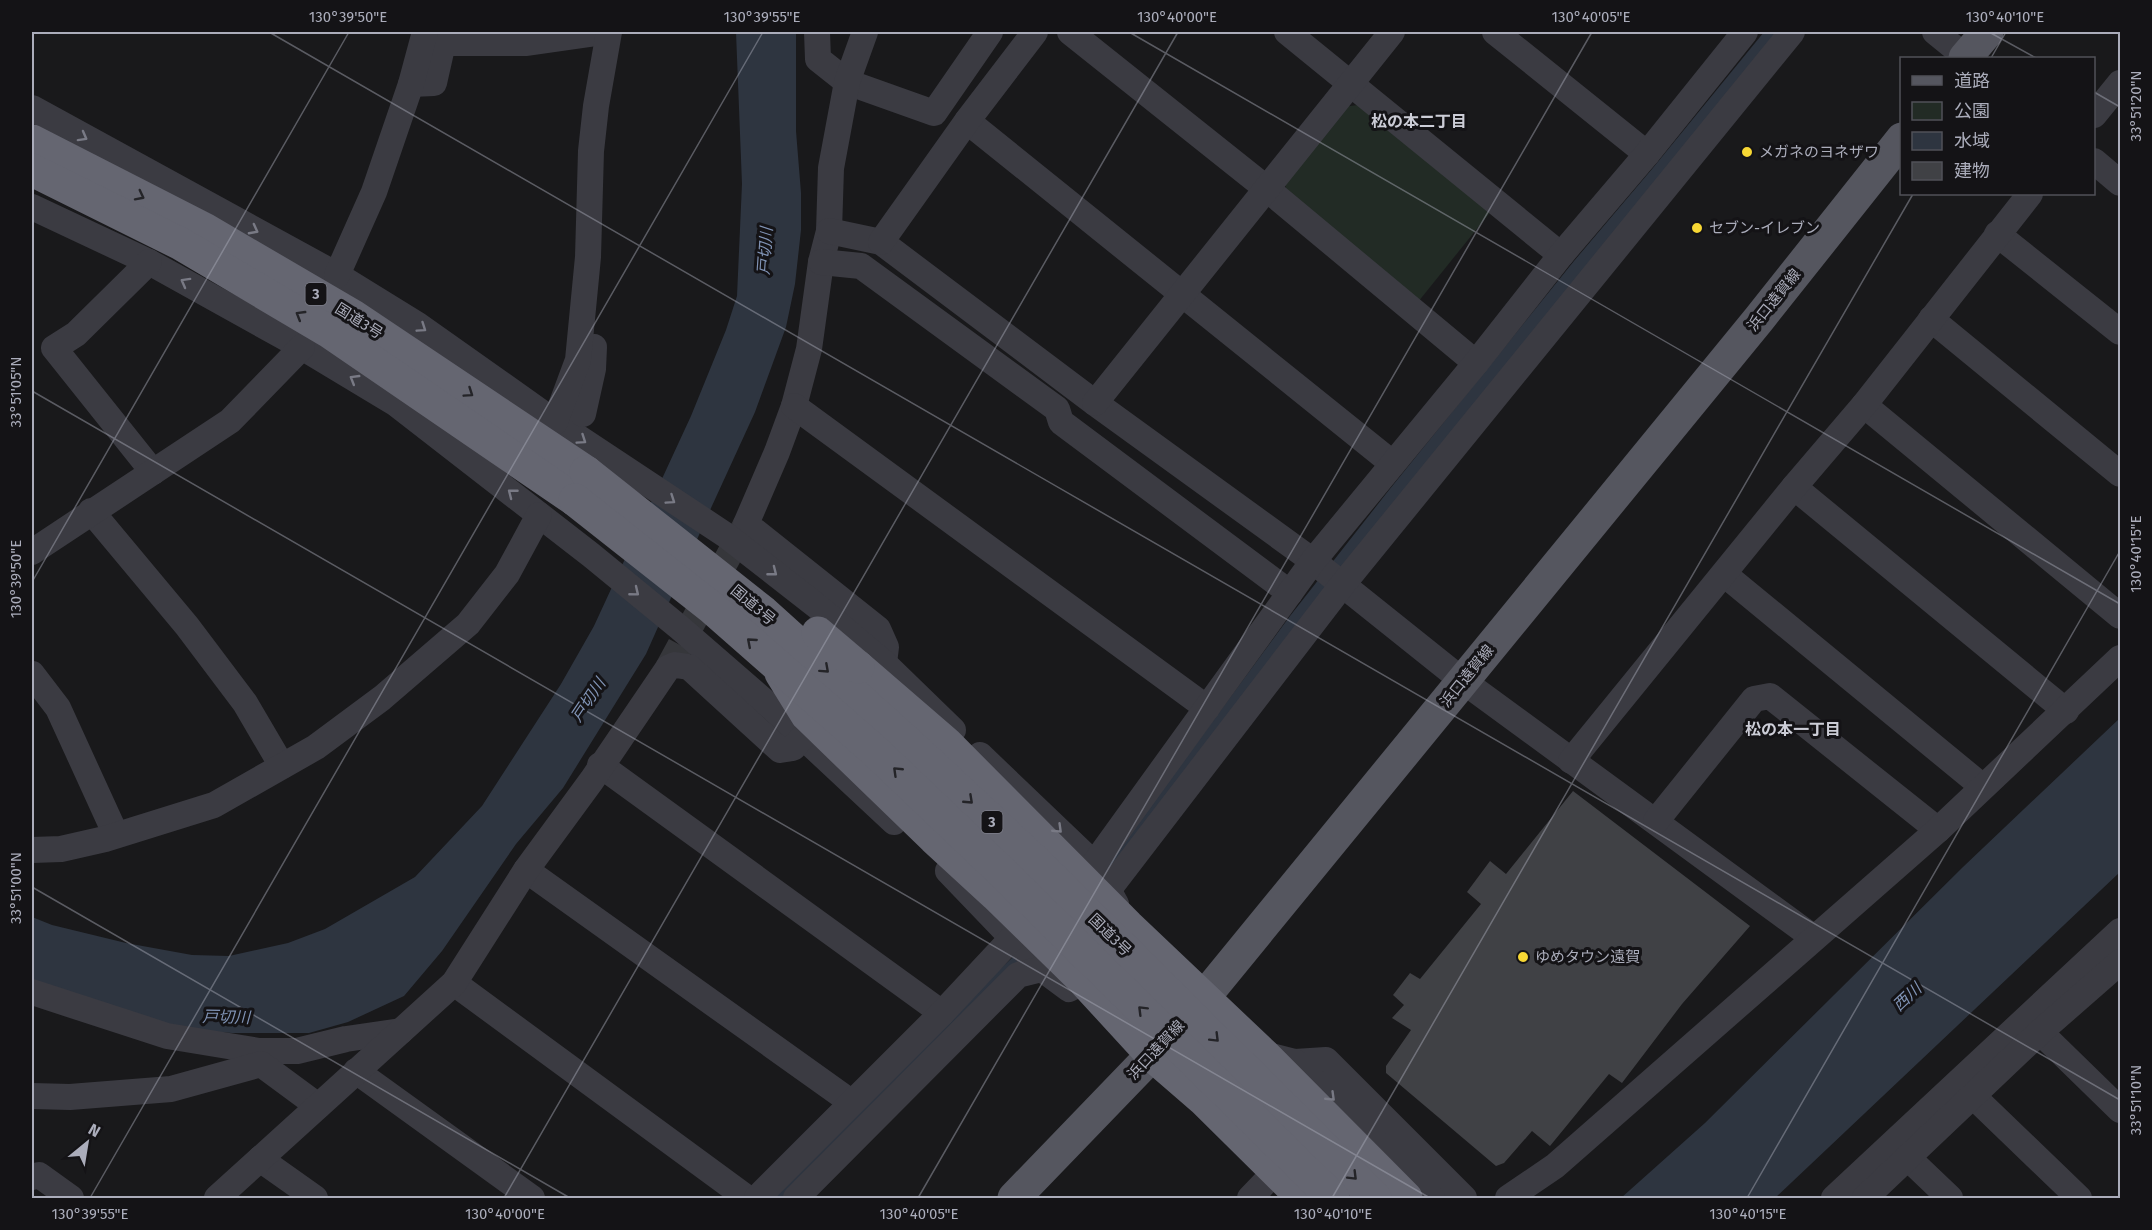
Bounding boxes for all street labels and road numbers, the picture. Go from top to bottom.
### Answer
street label: 浜口遠賀線 [1743,265,1805,335]
road number: 3 [306,283,326,305]
street label: 国道3号 [332,299,386,343]
street label: 国道3号 [727,581,779,629]
street label: 浜口遠賀線 [1436,641,1498,711]
road number: 3 [982,811,1002,833]
street label: 国道3号 [1085,910,1135,960]
street label: 浜口遠賀線 [1124,1016,1188,1084]

